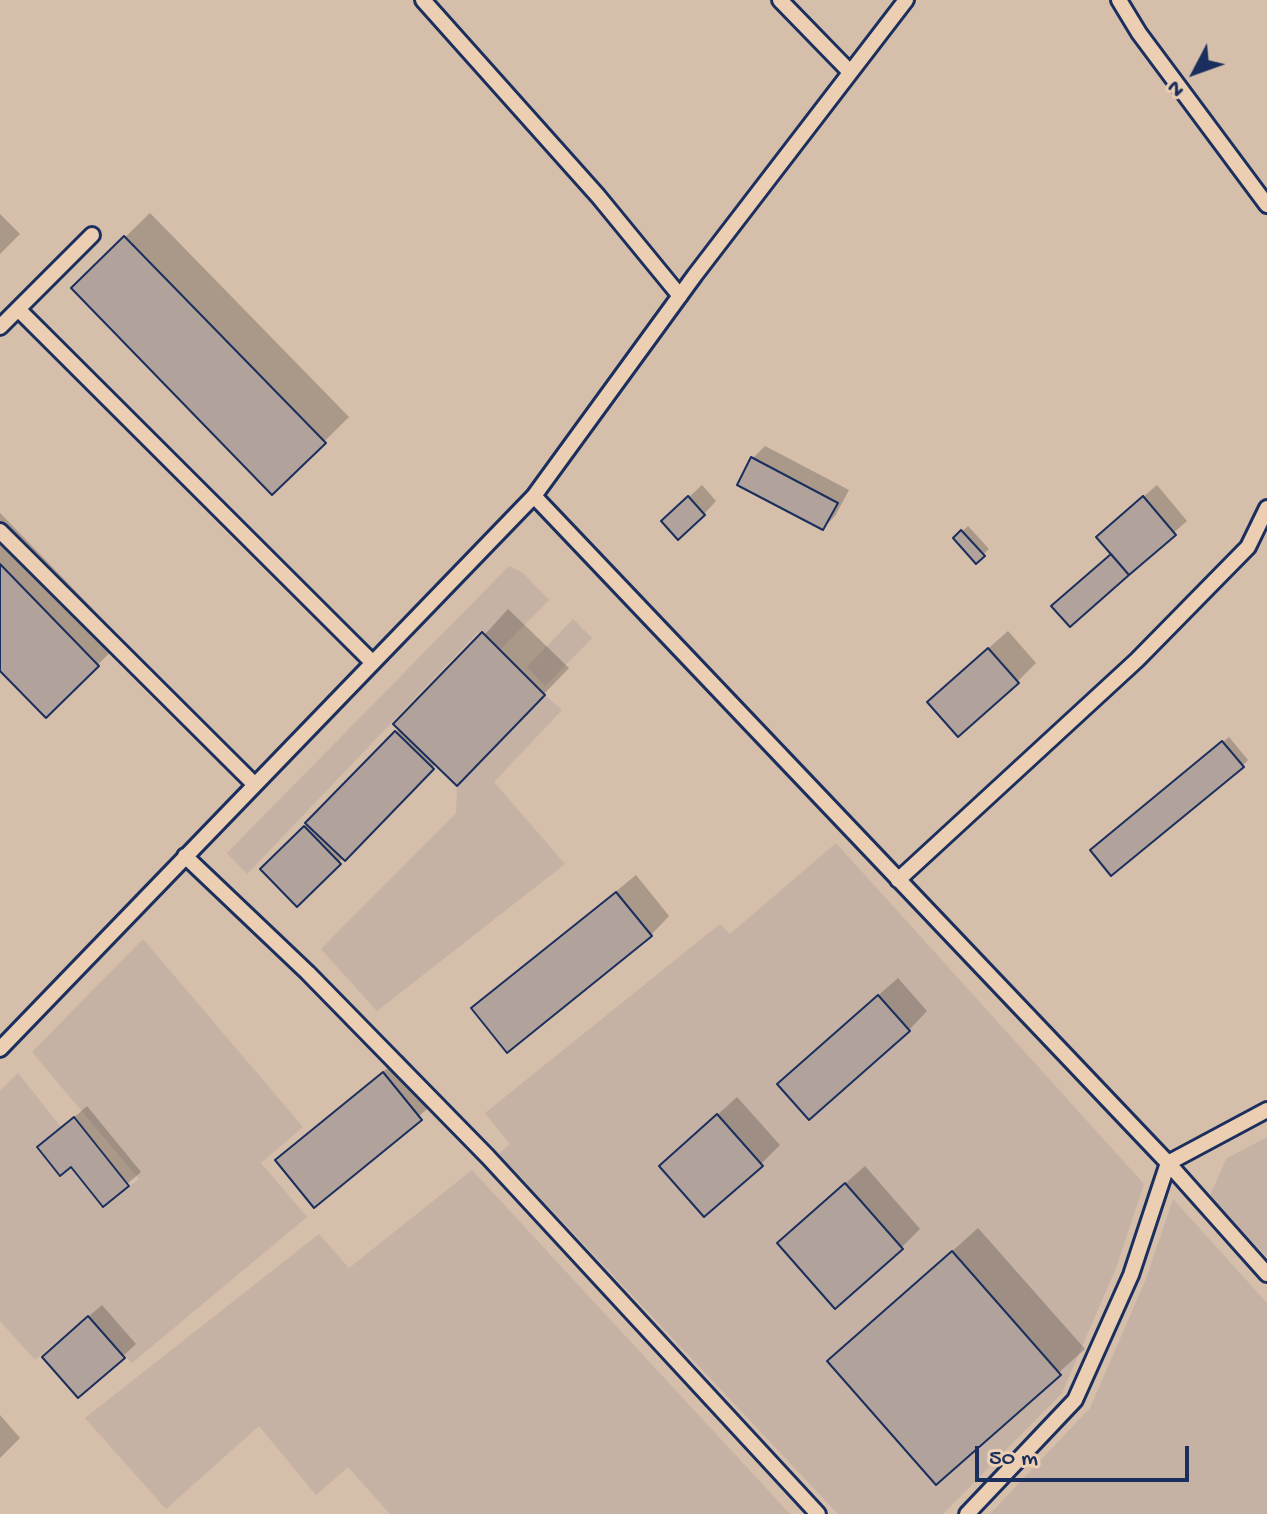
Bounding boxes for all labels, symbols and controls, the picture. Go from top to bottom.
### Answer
north arrow [1155,32,1235,112]
text: N [1162,74,1191,102]
scale bar [979,1430,1193,1480]
text: 50 m [989,1445,1038,1474]

